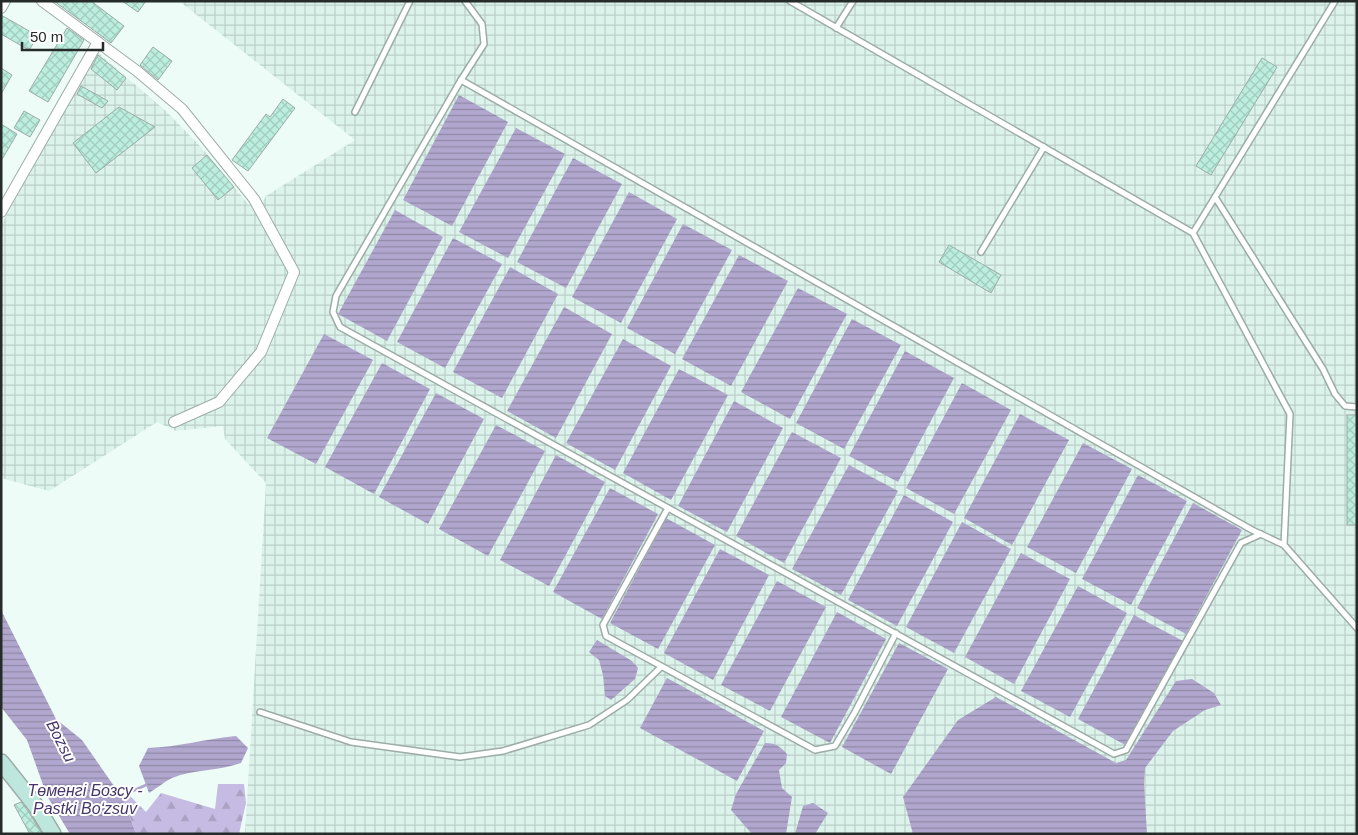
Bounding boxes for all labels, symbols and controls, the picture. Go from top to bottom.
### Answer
scale bar [22,20,104,52]
text: 50 m [30,28,63,45]
water label: Bozsu [43,717,79,765]
water label: Төменгі Бозсу - Pastki Boʻzsuv [27,782,143,817]

